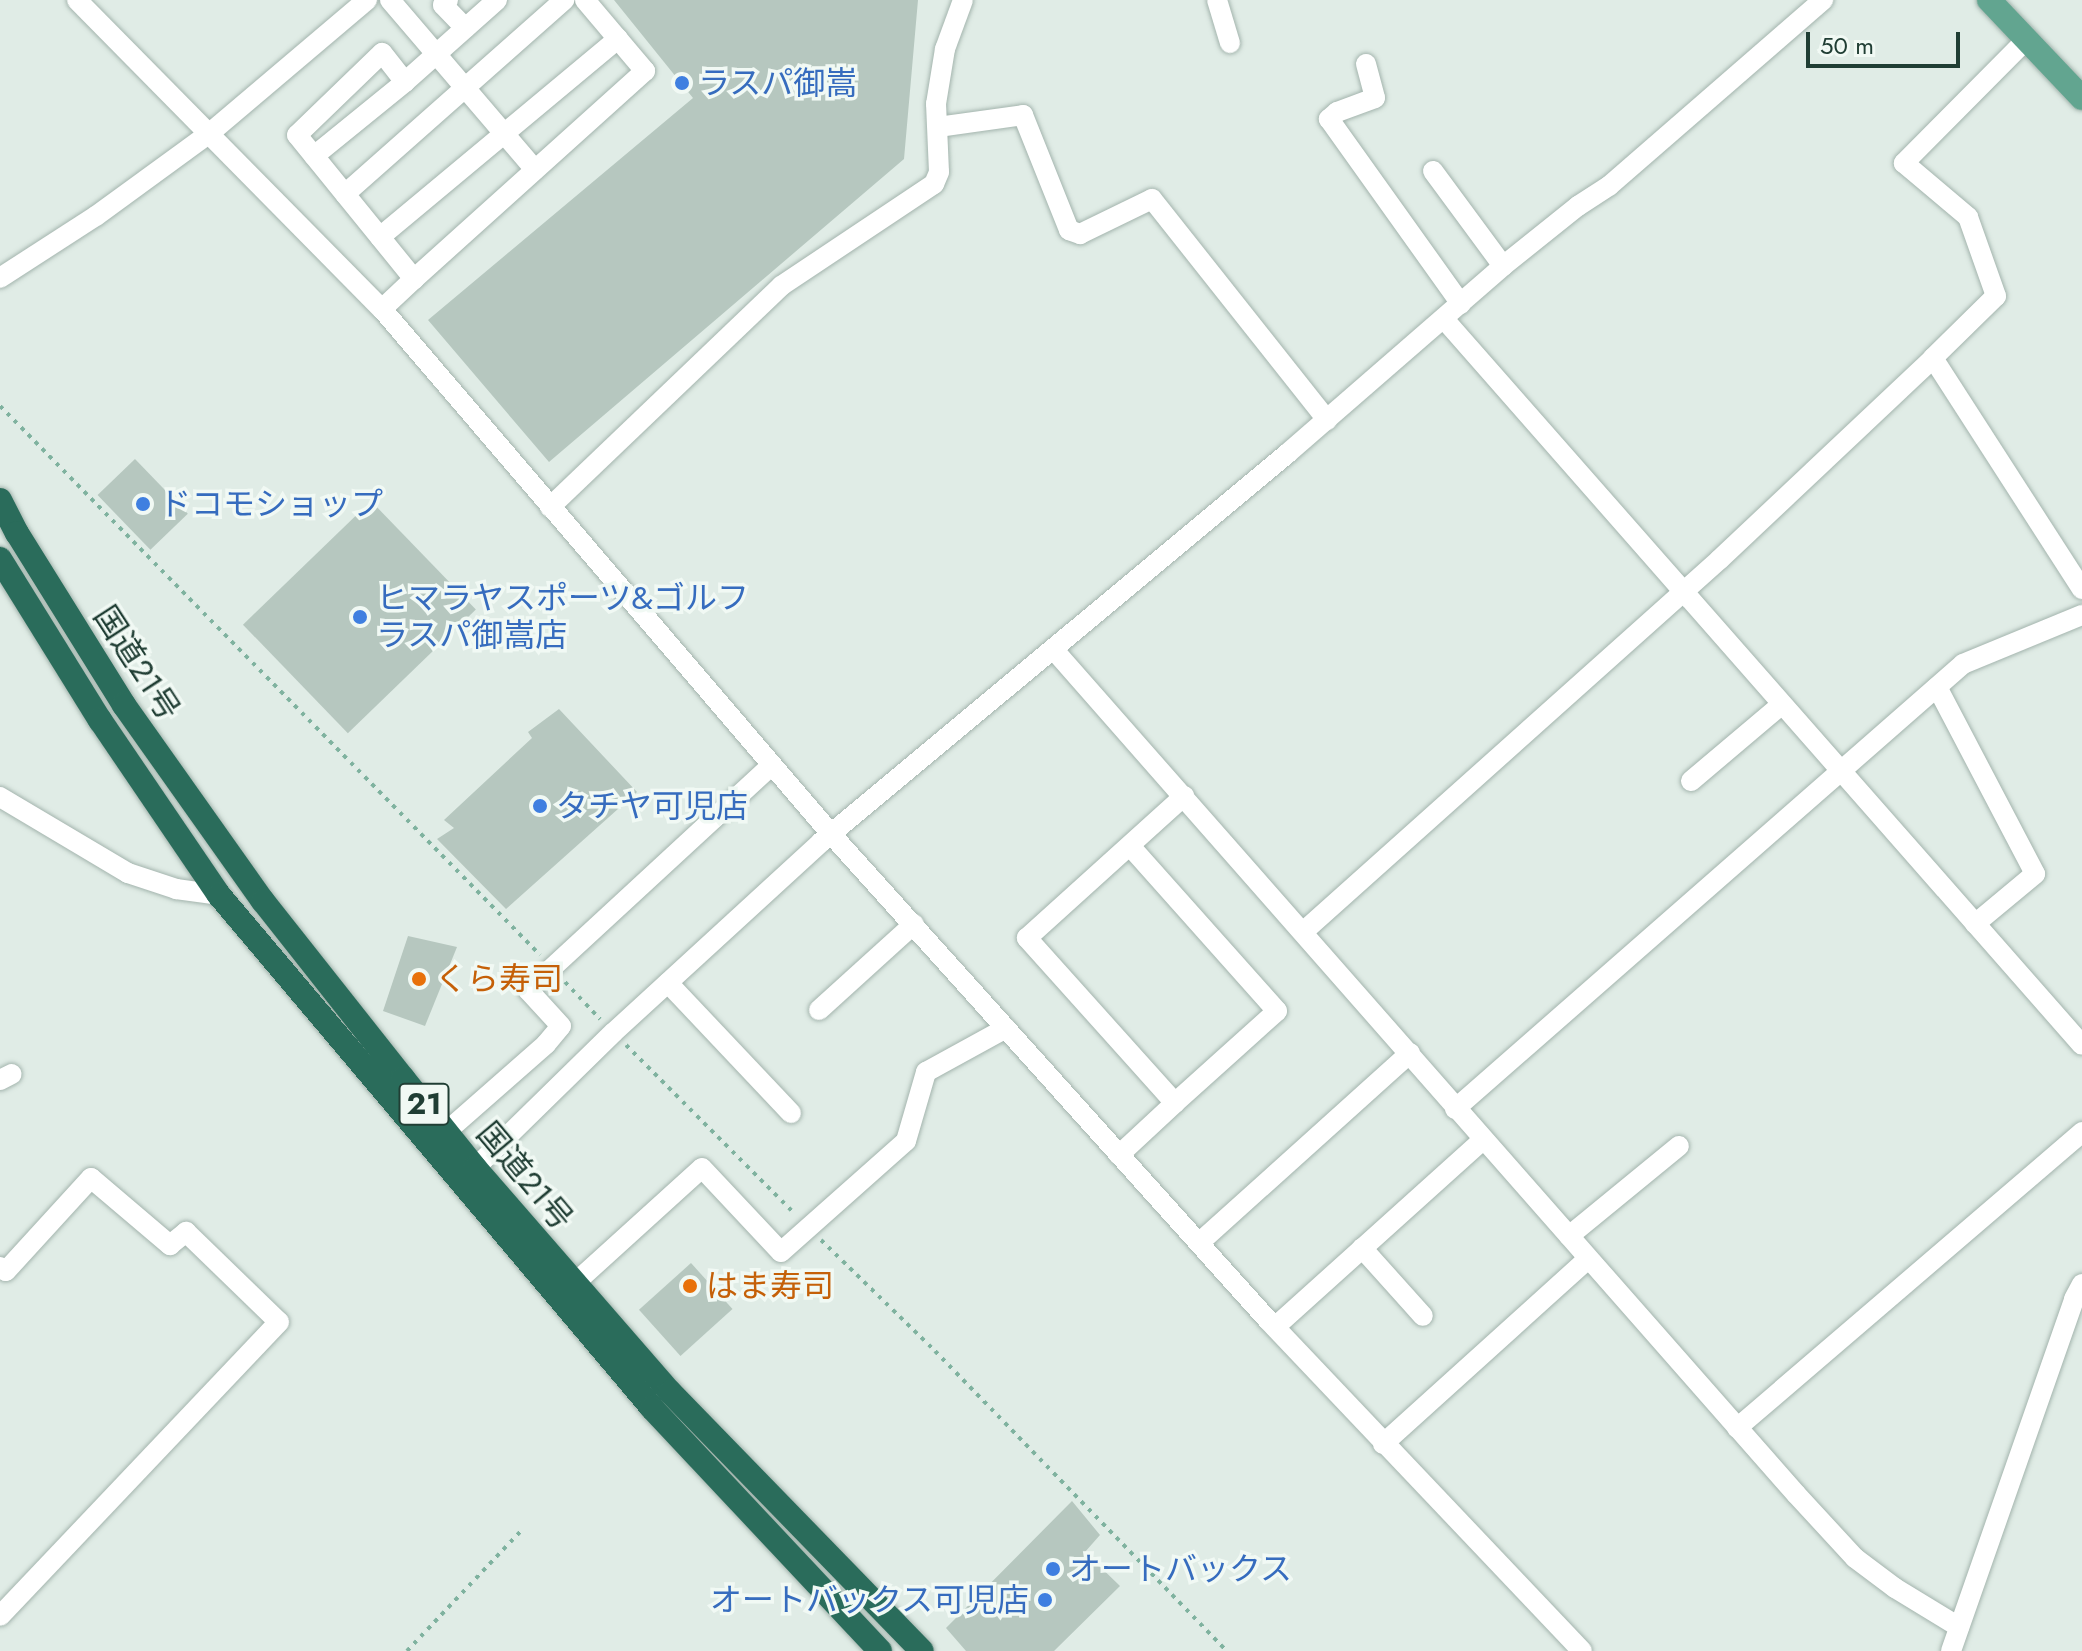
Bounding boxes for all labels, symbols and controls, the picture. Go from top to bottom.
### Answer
scale bar [1810,16,1964,66]
text: 50 m [1820,28,1874,63]
place label: ラスパ御嵩 [698,64,858,102]
marker: ラスパ御嵩 [673,74,691,92]
place label: ドコモショップ [159,485,383,523]
marker: ドコモショップ [134,495,152,513]
place label: ヒマラヤスポーツ&ゴルフ ラスパ御嵩店 [376,580,750,655]
street label: 国道21号 [86,599,188,727]
marker: ヒマラヤスポーツ&ゴルフ ラスパ御嵩店 [351,608,369,626]
place label: タチヤ可児店 [556,787,748,825]
marker: タチヤ可児店 [531,797,549,815]
place label: くら寿司 [435,960,563,998]
marker: くら寿司 [410,970,428,988]
road number: 21 [398,1078,450,1130]
street label: 国道21号 [469,1114,581,1238]
place label: はま寿司 [706,1267,834,1305]
marker: はま寿司 [681,1277,699,1295]
place label: オートバックス [1069,1550,1293,1588]
marker: オートバックス [1044,1560,1062,1578]
place label: オートバックス可児店 [709,1581,1029,1619]
marker: オートバックス可児店 [1036,1591,1054,1609]

